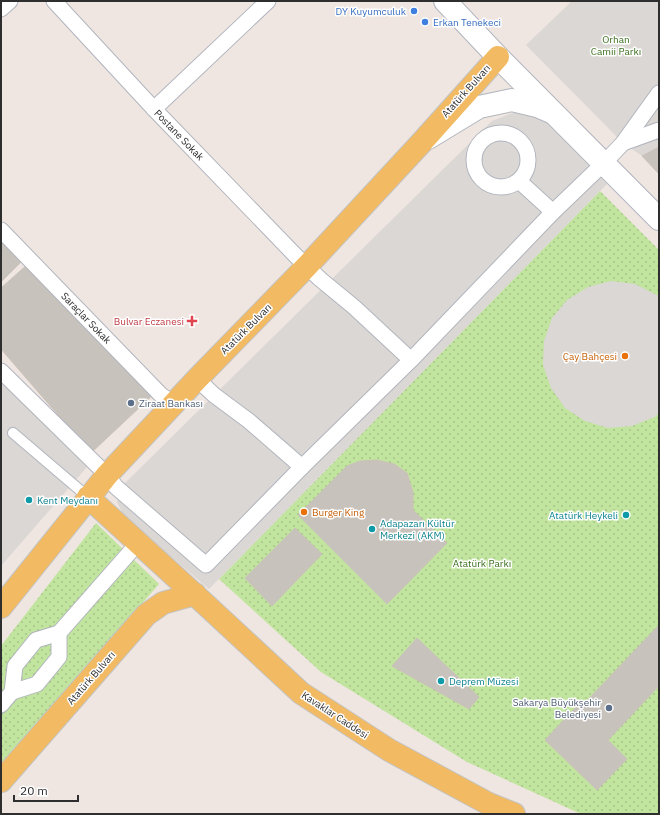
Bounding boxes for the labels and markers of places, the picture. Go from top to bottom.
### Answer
place label: DY Kuyumculuk [336,5,407,18]
marker: DY Kuyumculuk [409,6,419,16]
place label: Erkan Tenekeci [433,16,501,29]
marker: Erkan Tenekeci [420,17,430,27]
place label: Bulvar Eczanesi [114,315,184,328]
marker: Bulvar Eczanesi [187,316,197,326]
place label: Çay Bahçesi [563,350,617,363]
marker: Çay Bahçesi [620,351,630,361]
place label: Ziraat Bankası [139,397,203,410]
marker: Ziraat Bankası [126,398,136,408]
place label: Kent Meydanı [37,494,98,507]
marker: Kent Meydanı [24,495,34,505]
place label: Burger King [312,506,365,519]
marker: Burger King [299,507,309,517]
place label: Atatürk Heykeli [549,509,618,522]
marker: Atatürk Heykeli [621,510,631,520]
place label: Adapazarı Kültür Merkezi (AKM) [380,517,455,542]
marker: Adapazarı Kültür Merkezi (AKM) [367,524,377,534]
place label: Deprem Müzesi [449,675,518,688]
marker: Deprem Müzesi [436,676,446,686]
place label: Sakarya Büyükşehir Belediyesi [513,696,601,721]
marker: Sakarya Büyükşehir Belediyesi [604,703,614,713]

